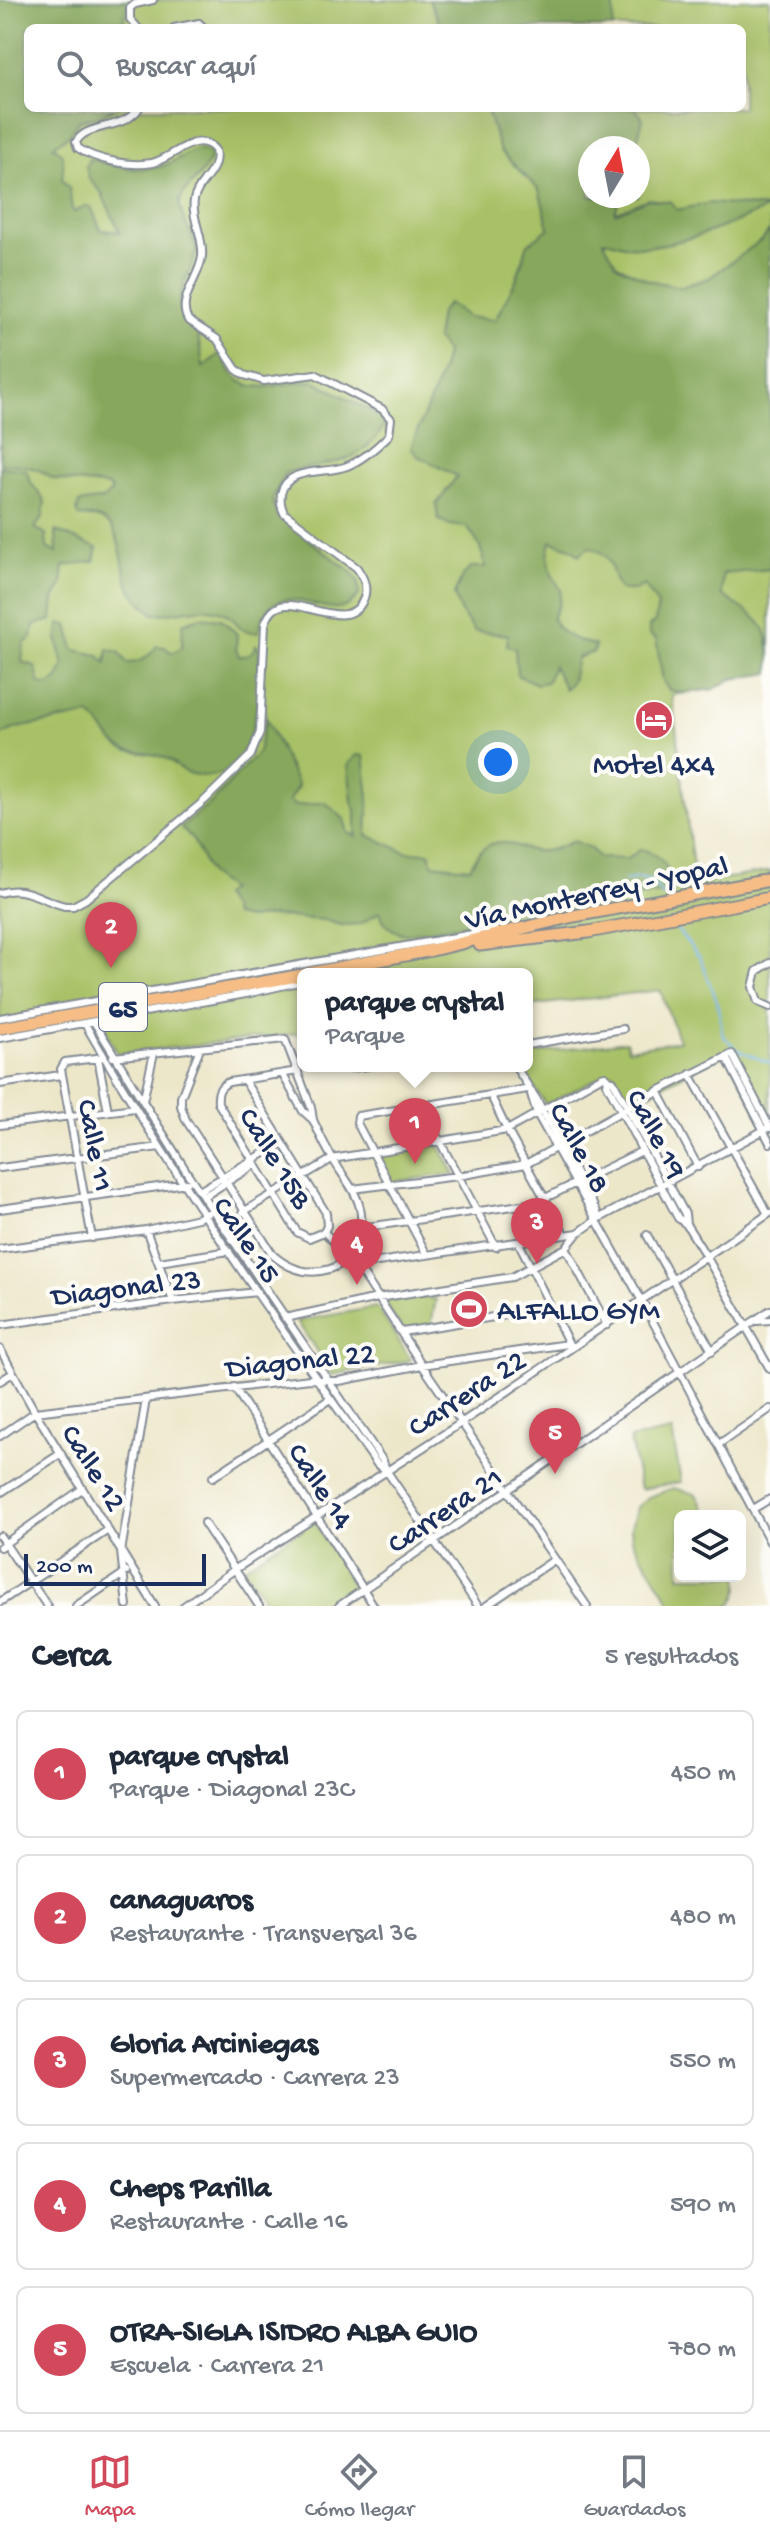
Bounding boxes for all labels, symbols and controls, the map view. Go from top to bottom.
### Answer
search box [24,24,746,112]
icon: search [52,46,96,90]
text: Buscar aquí [116,51,256,86]
north arrow [578,136,650,208]
hotel icon: Motel 4x4 [633,699,675,741]
your location [478,742,518,782]
place label: Motel 4x4 [593,750,715,785]
street label: Vía Monterrey - Yopal [461,850,732,941]
pin: 2 [85,902,137,968]
popup [297,968,533,1072]
road number: 65 [99,983,147,1031]
text: parque crystal [326,987,504,1022]
text: Parque [326,1022,405,1053]
street label: Calle 19 [616,1085,692,1186]
street label: Calle 11 [67,1097,119,1195]
pin: 1 [389,1098,441,1164]
street label: Calle 18 [539,1098,615,1200]
street label: Calle 15B [229,1103,318,1217]
street label: Calle 15 [203,1192,286,1291]
pin: 3 [511,1198,563,1264]
pin: 4 [331,1219,383,1285]
street label: Diagonal 23 [48,1264,203,1317]
sports icon: ALFALLO GYM [448,1288,490,1330]
place label: ALFALLO GYM [497,1296,660,1331]
street label: Diagonal 22 [222,1338,377,1389]
street label: Carrera 22 [403,1345,534,1447]
pin: 5 [529,1408,581,1474]
street label: Calle 12 [51,1420,131,1519]
street label: Calle 14 [278,1438,359,1537]
street label: Carrera 21 [382,1462,511,1564]
map controls [674,1510,746,1582]
button: layers [674,1510,746,1582]
scale bar [24,1550,206,1586]
text: 200 m [36,1555,93,1581]
text: Cerca [32,1638,110,1678]
text: 5 resultados [605,1643,738,1674]
text: parque crystal [110,1741,289,1776]
text: 1 [55,1759,65,1790]
text: 450 m [671,1759,736,1790]
text: Parque · Diagonal 23C [110,1776,354,1807]
text: canaguaros [110,1885,253,1920]
text: 2 [54,1903,66,1934]
text: 480 m [670,1903,736,1934]
text: Restaurante · Transversal 36 [110,1920,417,1951]
text: Gloria Arciniegas [110,2029,318,2064]
text: 3 [53,2047,67,2078]
text: 550 m [669,2047,736,2078]
text: Supermercado · Carrera 23 [110,2064,400,2095]
text: Cheps Parilla [110,2173,271,2208]
text: 4 [54,2191,66,2222]
text: 590 m [670,2191,736,2222]
text: Restaurante · Calle 16 [110,2208,348,2239]
text: OTRA-SIGLA ISIDRO ALBA GUIO [110,2317,477,2352]
text: 5 [53,2335,67,2366]
text: 780 m [669,2335,736,2366]
text: Escuela · Carrera 21 [110,2352,324,2383]
tab: Mapa [85,2450,135,2524]
tab: Cómo llegar [305,2450,414,2524]
tab: Guardados [584,2450,685,2524]

